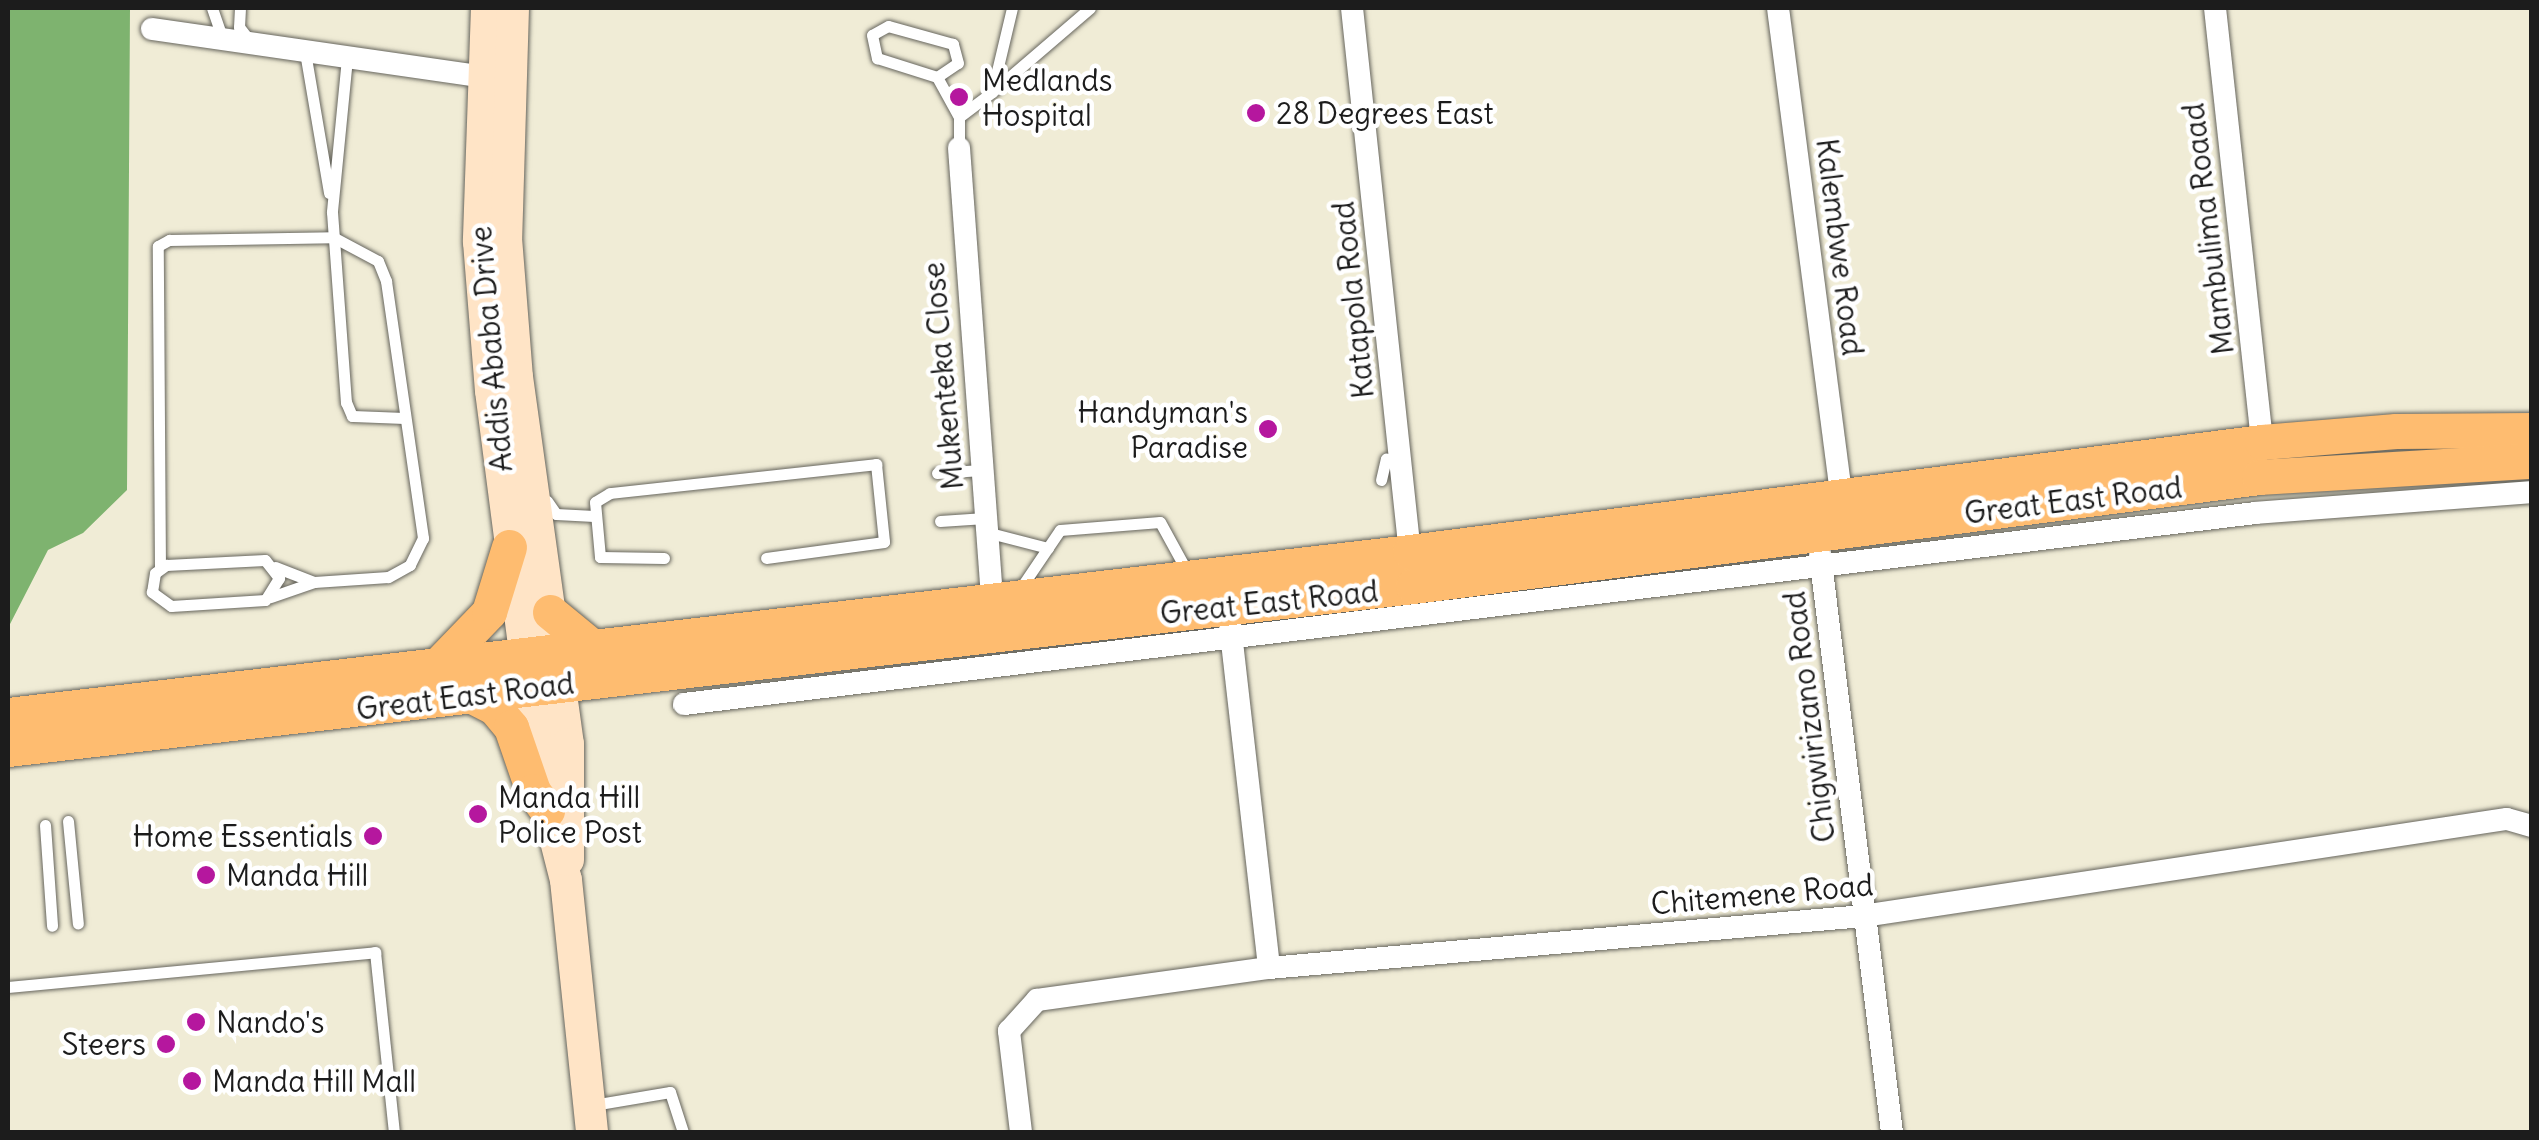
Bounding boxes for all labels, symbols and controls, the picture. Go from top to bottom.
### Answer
place label: Medlands Hospital [982,62,1112,132]
marker: Medlands Hospital [946,84,972,110]
place label: 28 Degrees East [1276,95,1494,131]
street label: Mambulima Roaad [2175,101,2241,357]
marker: 28 Degrees East [1245,102,1267,124]
street label: Kalembwe Road [1809,136,1871,358]
street label: Katapola Road [1325,200,1381,400]
street label: Addis Ababa Drive [462,225,520,473]
street label: Mukenteka Close [915,261,971,491]
place label: Handyman's Paradise [1078,394,1248,464]
marker: Handyman's Paradise [1257,418,1279,440]
street label: Great East Road [1962,469,2184,531]
street label: Great East Road [1158,573,1380,631]
street label: Chigwirizano Road [1776,589,1842,845]
street label: Great East Road [354,665,576,727]
place label: Manda Hill Police Post [498,779,642,850]
marker: Manda Hill Police Post [467,803,489,825]
place label: Home Essentials [132,818,353,854]
marker: Home Essentials [362,825,384,847]
place label: Manda Hill [226,857,368,893]
marker: Manda Hill [195,864,217,886]
street label: Chitemene Road [1649,866,1875,922]
place label: Nando's [216,1004,324,1040]
marker: Nando's [185,1011,207,1033]
place label: Steers [62,1026,146,1062]
marker: Steers [155,1033,177,1055]
place label: Manda Hill Mall [212,1063,416,1099]
marker: Manda Hill Mall [181,1070,203,1092]

